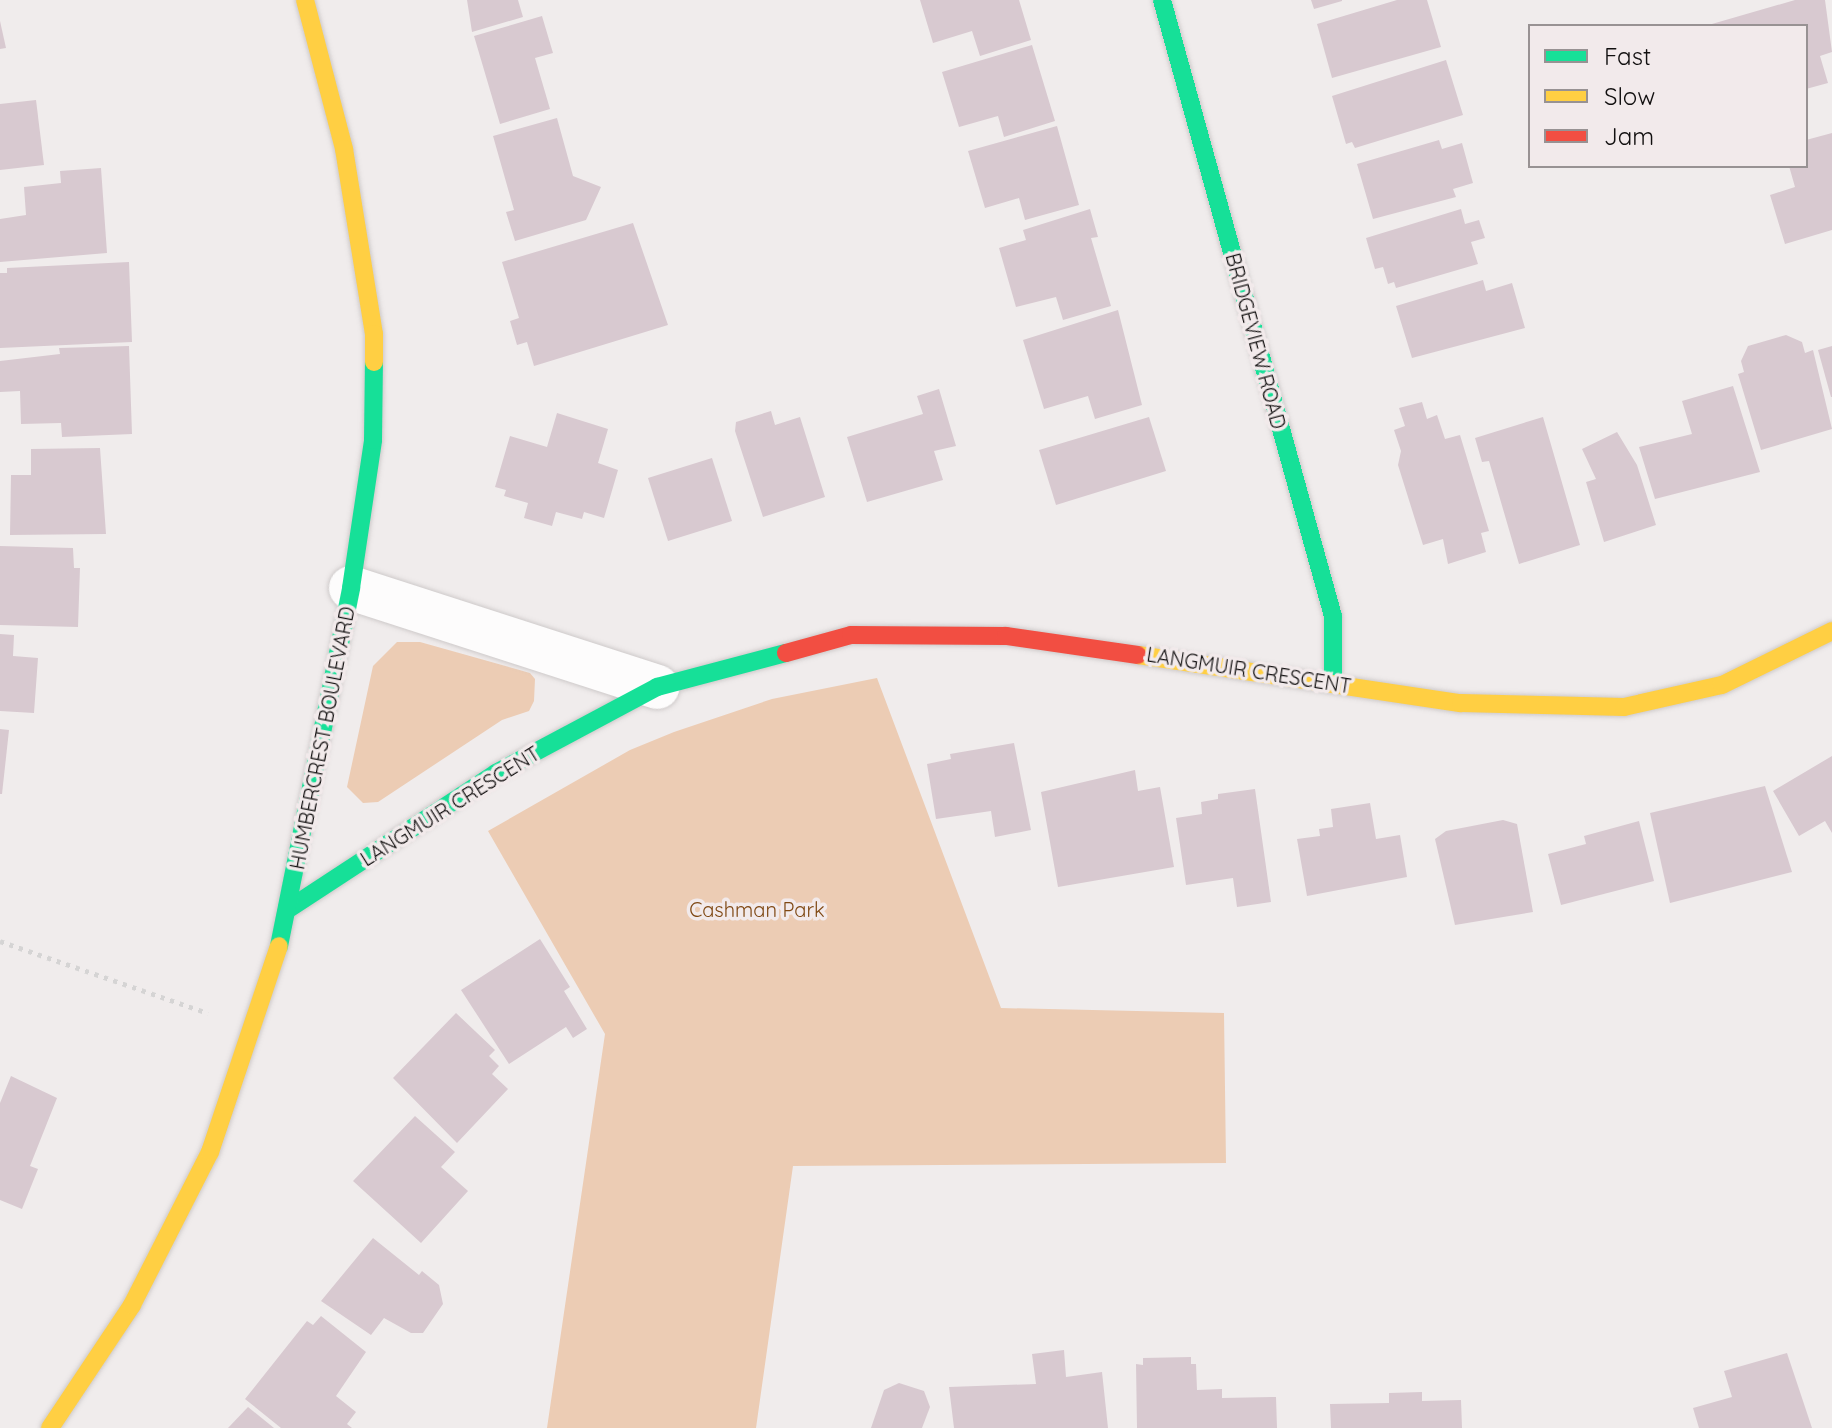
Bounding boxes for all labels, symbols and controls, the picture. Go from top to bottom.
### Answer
legend [1528,24,1808,168]
text: Fast [1604,41,1651,71]
text: Slow [1604,81,1655,111]
text: Jam [1604,121,1654,151]
street label: BRIDGEVIEW ROAD [1221,250,1291,432]
street label: HUMBERCREST BOULEVARD [285,605,359,871]
street label: LANGMUIR CRESCENT [1145,642,1353,698]
street label: LANGMUIR CRESCENT [356,741,544,871]
park label: Cashman Park [689,897,825,921]

